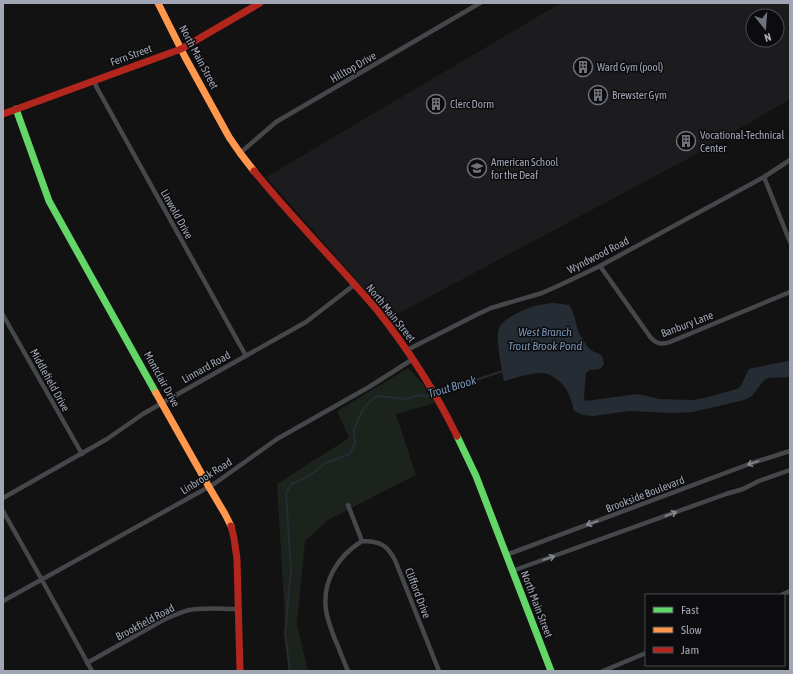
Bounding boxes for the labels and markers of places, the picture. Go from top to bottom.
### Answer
building icon: Ward Gym (pool) [572,56,594,78]
place label: Ward Gym (pool) [597,61,664,73]
building icon: Brewster Gym [587,84,609,106]
place label: Brewster Gym [612,89,667,101]
building icon: Clerc Dorm [425,93,447,115]
place label: Clerc Dorm [450,98,494,110]
place label: Vocational-Technical Center [700,129,784,154]
building icon: Vocational-Technical Center [675,130,697,152]
place label: American School for the Deaf [491,156,558,181]
school or university icon: American School for the Deaf [466,157,488,179]

